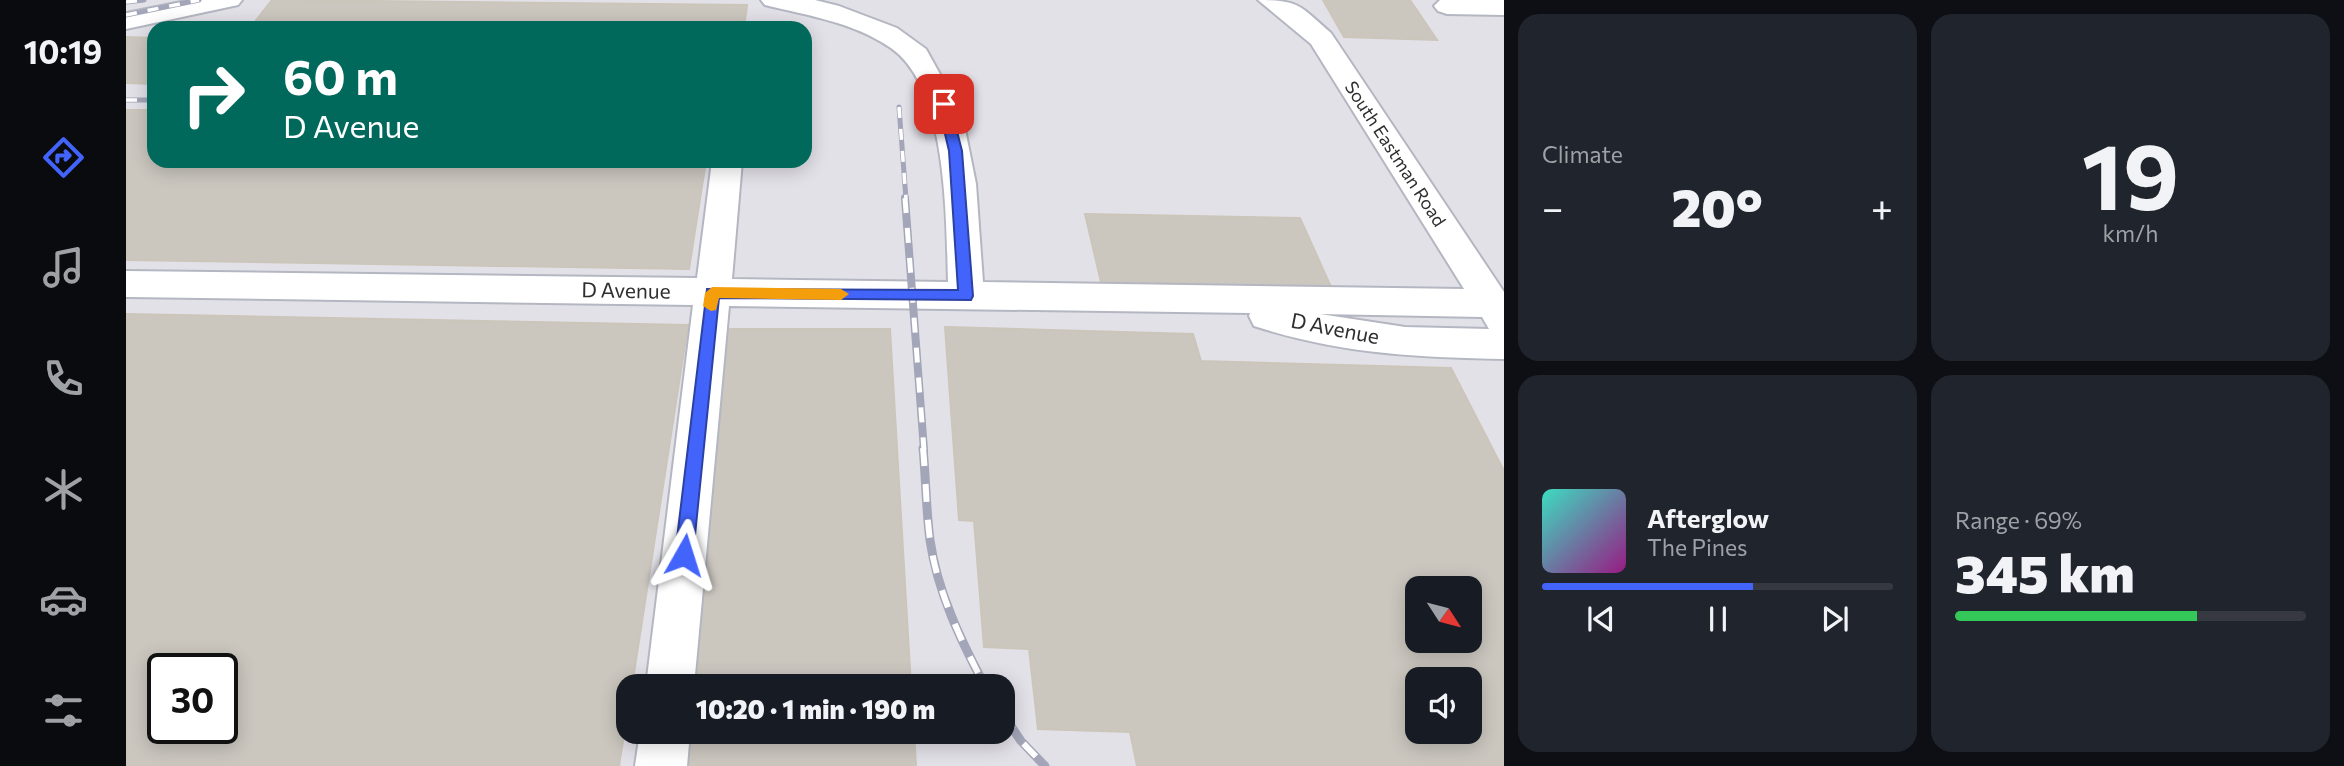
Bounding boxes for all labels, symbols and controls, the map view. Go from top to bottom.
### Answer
text: 10:19 [24,31,102,71]
text: 60 m [283,45,398,105]
icon: right [168,49,259,140]
pin [914,74,974,134]
street label: South Eastman Road [1341,77,1451,230]
icon: arrive [925,85,963,123]
text: D Avenue [283,105,419,145]
text: 19 [2082,117,2179,229]
icon: directions [39,133,88,182]
text: Climate [1542,140,1623,168]
text: 20° [1671,174,1763,238]
text: − [1542,183,1564,230]
text: + [1871,183,1893,230]
text: km/h [2103,219,2158,247]
icon: music [39,243,88,292]
street label: D Avenue [581,276,671,303]
street label: D Avenue [1289,307,1382,348]
icon: phone [39,354,88,403]
icon: climate [39,465,88,514]
text: Afterglow [1647,502,1769,533]
text: Range · 69% [1955,506,2082,534]
position arrow [647,518,721,592]
text: The Pines [1647,533,1748,561]
text: 345 km [1955,540,2135,604]
icon: car [39,575,88,624]
north arrow [1405,576,1482,653]
map controls [1405,576,1482,744]
icon: previous [1582,600,1620,638]
icon: pause [1699,600,1737,638]
icon: next [1816,600,1854,638]
speed limit sign: 30 [147,653,238,744]
button: sound [1405,667,1482,744]
icon: filters [39,686,88,735]
text: 10:20 · 1 min · 190 m [696,693,935,724]

